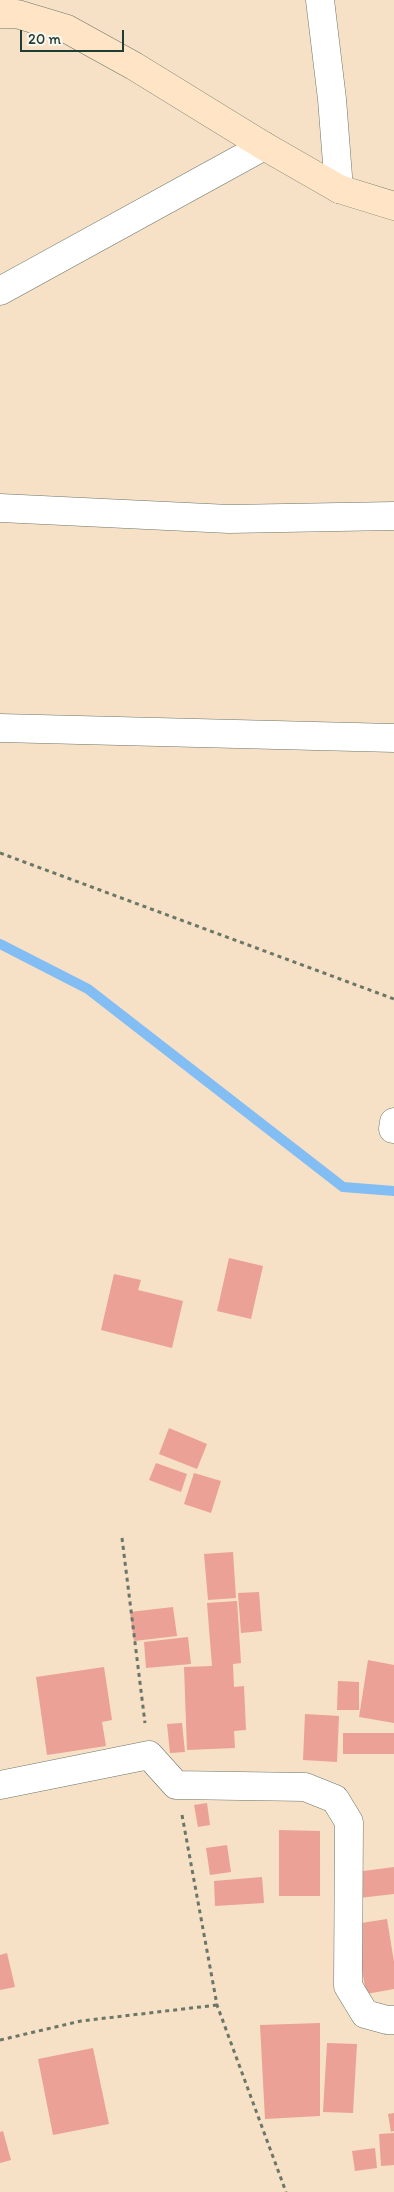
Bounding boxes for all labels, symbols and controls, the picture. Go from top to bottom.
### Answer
scale bar [22,20,126,52]
text: 20 m [28,30,61,48]

